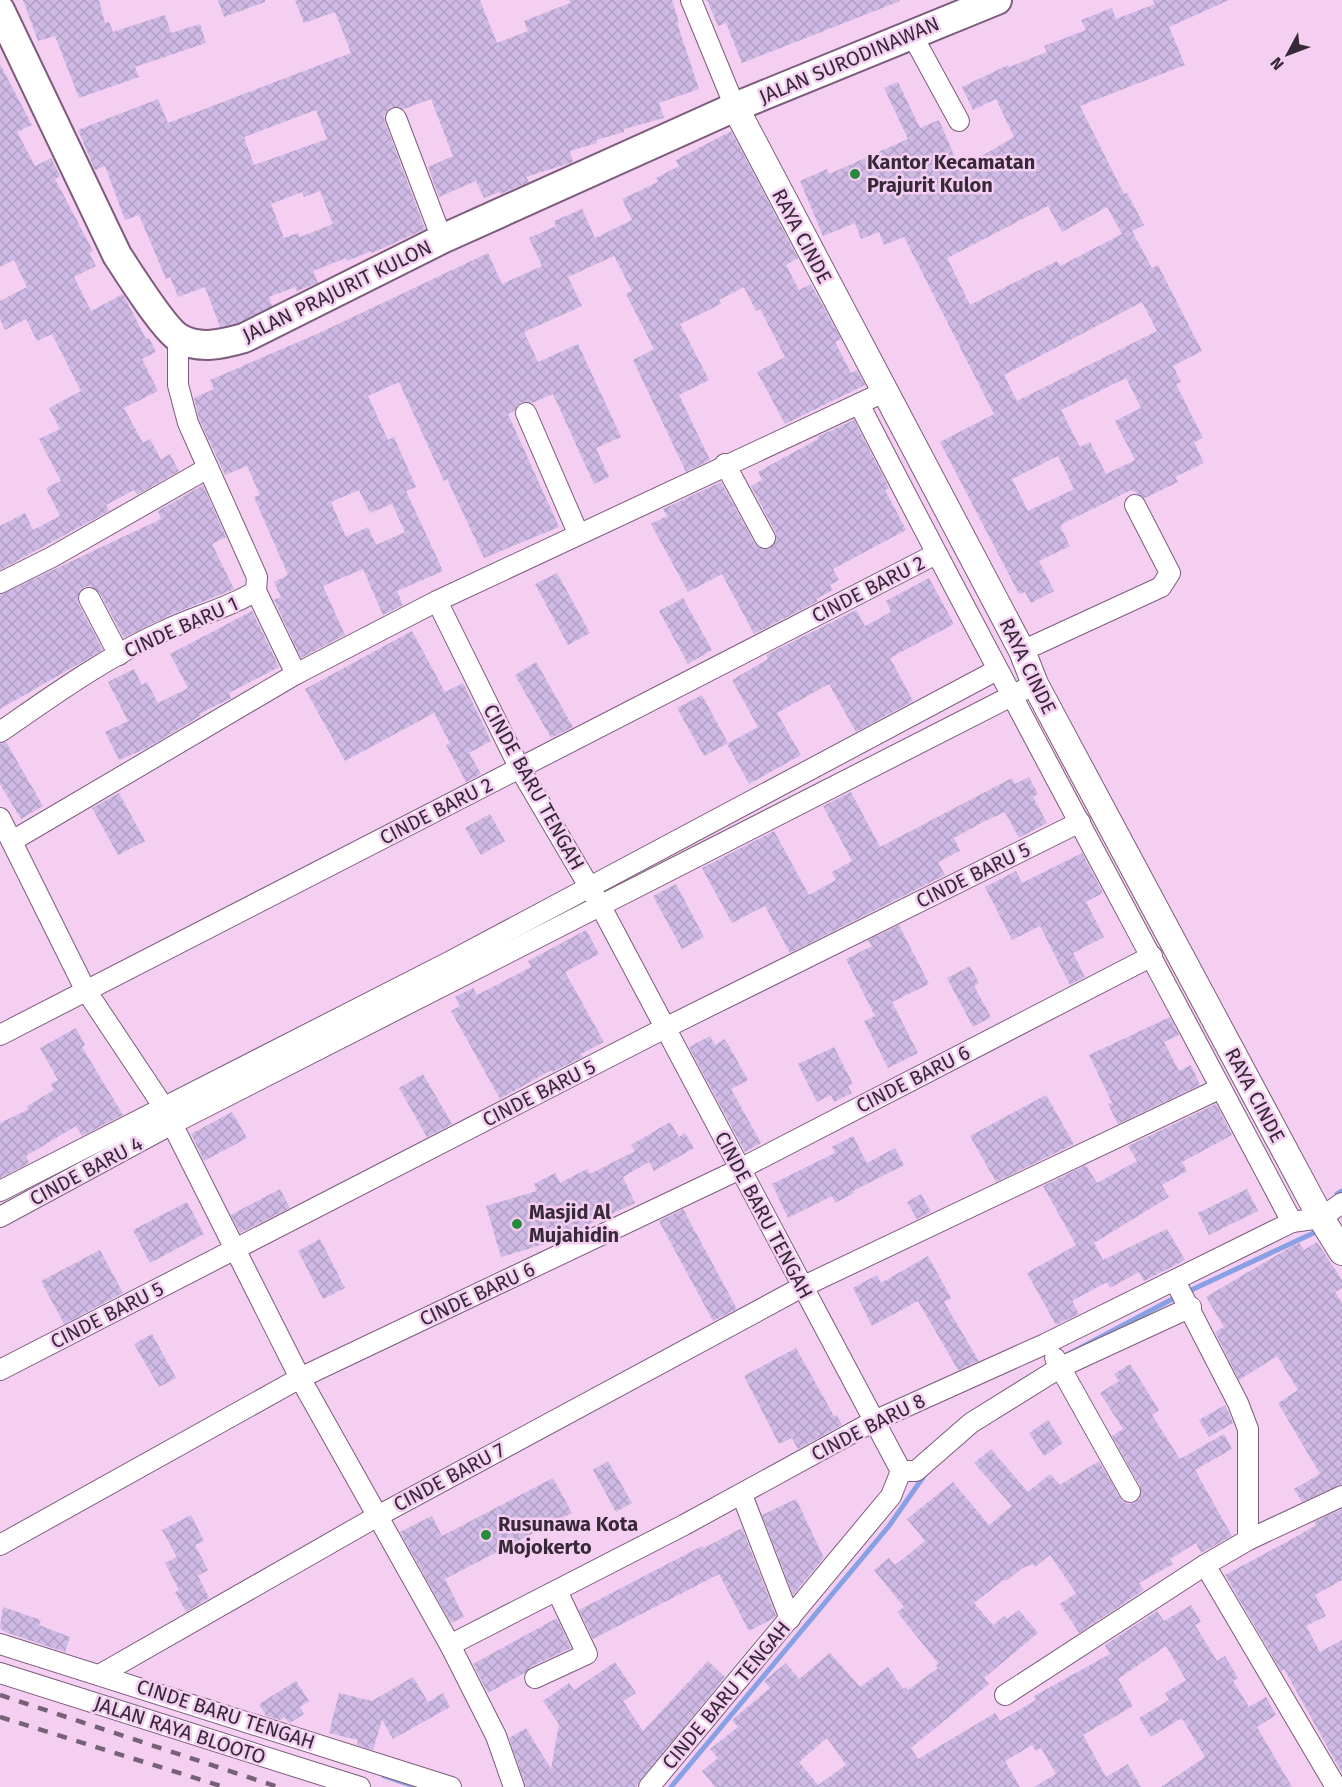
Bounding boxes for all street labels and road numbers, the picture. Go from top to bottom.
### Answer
street label: JALAN SURODINAWAN [755,11,943,109]
street label: RAYA CINDE [767,185,837,287]
street label: JALAN PRAJURIT KULON [238,235,436,347]
street label: CINDE BARU 2 [808,550,928,628]
street label: CINDE BARU 1 [120,591,242,663]
street label: RAYA CINDE [994,614,1062,718]
street label: CINDE BARU TENGAH [478,700,590,874]
street label: CINDE BARU 2 [376,772,496,850]
street label: CINDE BARU 5 [912,837,1034,913]
street label: CINDE BARU 6 [852,1040,974,1118]
street label: RAYA CINDE [1220,1044,1290,1146]
street label: CINDE BARU 5 [478,1054,600,1132]
street label: CINDE BARU TENGAH [710,1127,818,1303]
street label: CINDE BARU 4 [25,1131,147,1211]
street label: CINDE BARU 6 [416,1257,538,1331]
street label: CINDE BARU 5 [46,1276,168,1354]
street label: CINDE BARU 8 [807,1388,929,1466]
street label: CINDE BARU 7 [389,1438,509,1516]
street label: CINDE BARU TENGAH [657,1616,795,1774]
street label: CINDE BARU TENGAH [134,1674,318,1754]
street label: JALAN RAYA BLOOTO [91,1691,269,1769]

